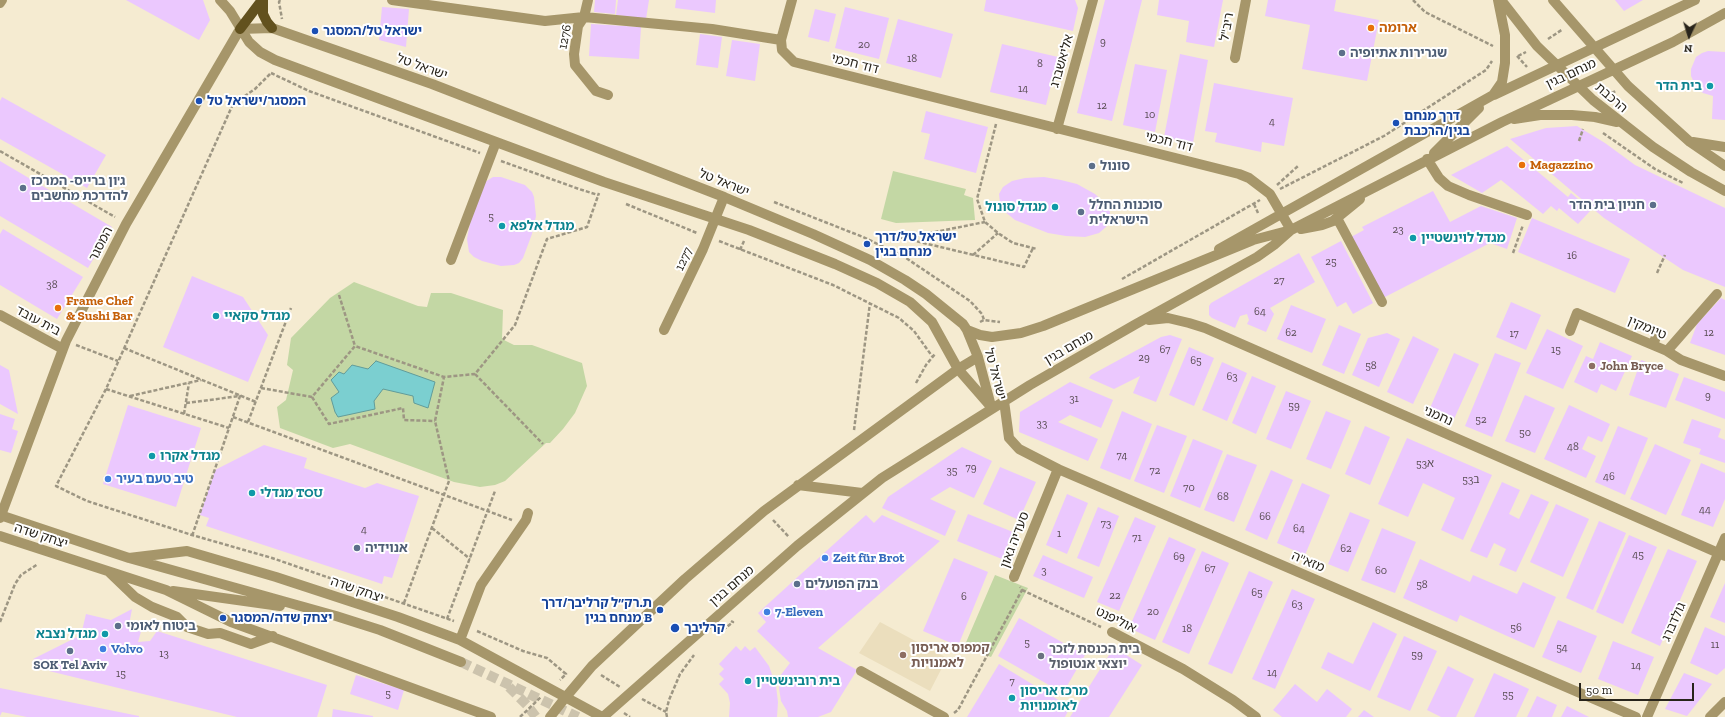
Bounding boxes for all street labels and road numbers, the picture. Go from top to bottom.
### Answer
street label: ריב"ל [1217,11,1237,43]
street label: 1276 [555,23,575,51]
street label: אליאשברג [1047,33,1077,89]
street label: ישראל טל [394,51,450,83]
street label: דוד חכמי [830,51,880,77]
street label: מנחם בגין [1543,56,1599,92]
street label: הרכבת [1592,80,1630,116]
street label: דוד חכמי [1144,129,1194,155]
street label: ישראל טל [697,166,751,200]
street label: המסגר [86,224,116,264]
street label: 1277 [672,245,696,273]
street label: בית עובד [13,303,63,339]
street label: טיומקין [1625,313,1669,343]
street label: מנחם בגין [1042,328,1096,368]
street label: ישראל טל [981,346,1009,402]
street label: נחמני [1421,403,1455,429]
street label: סעדיה גאון [997,510,1033,570]
street label: יצחק שדה [12,520,70,552]
street label: מזא''ה [1289,548,1327,576]
street label: מנחם בגין [707,562,757,610]
street label: יצחק שדה [328,574,386,606]
street label: גולדברג [1659,600,1689,644]
street label: אוליפנט [1093,604,1139,636]

